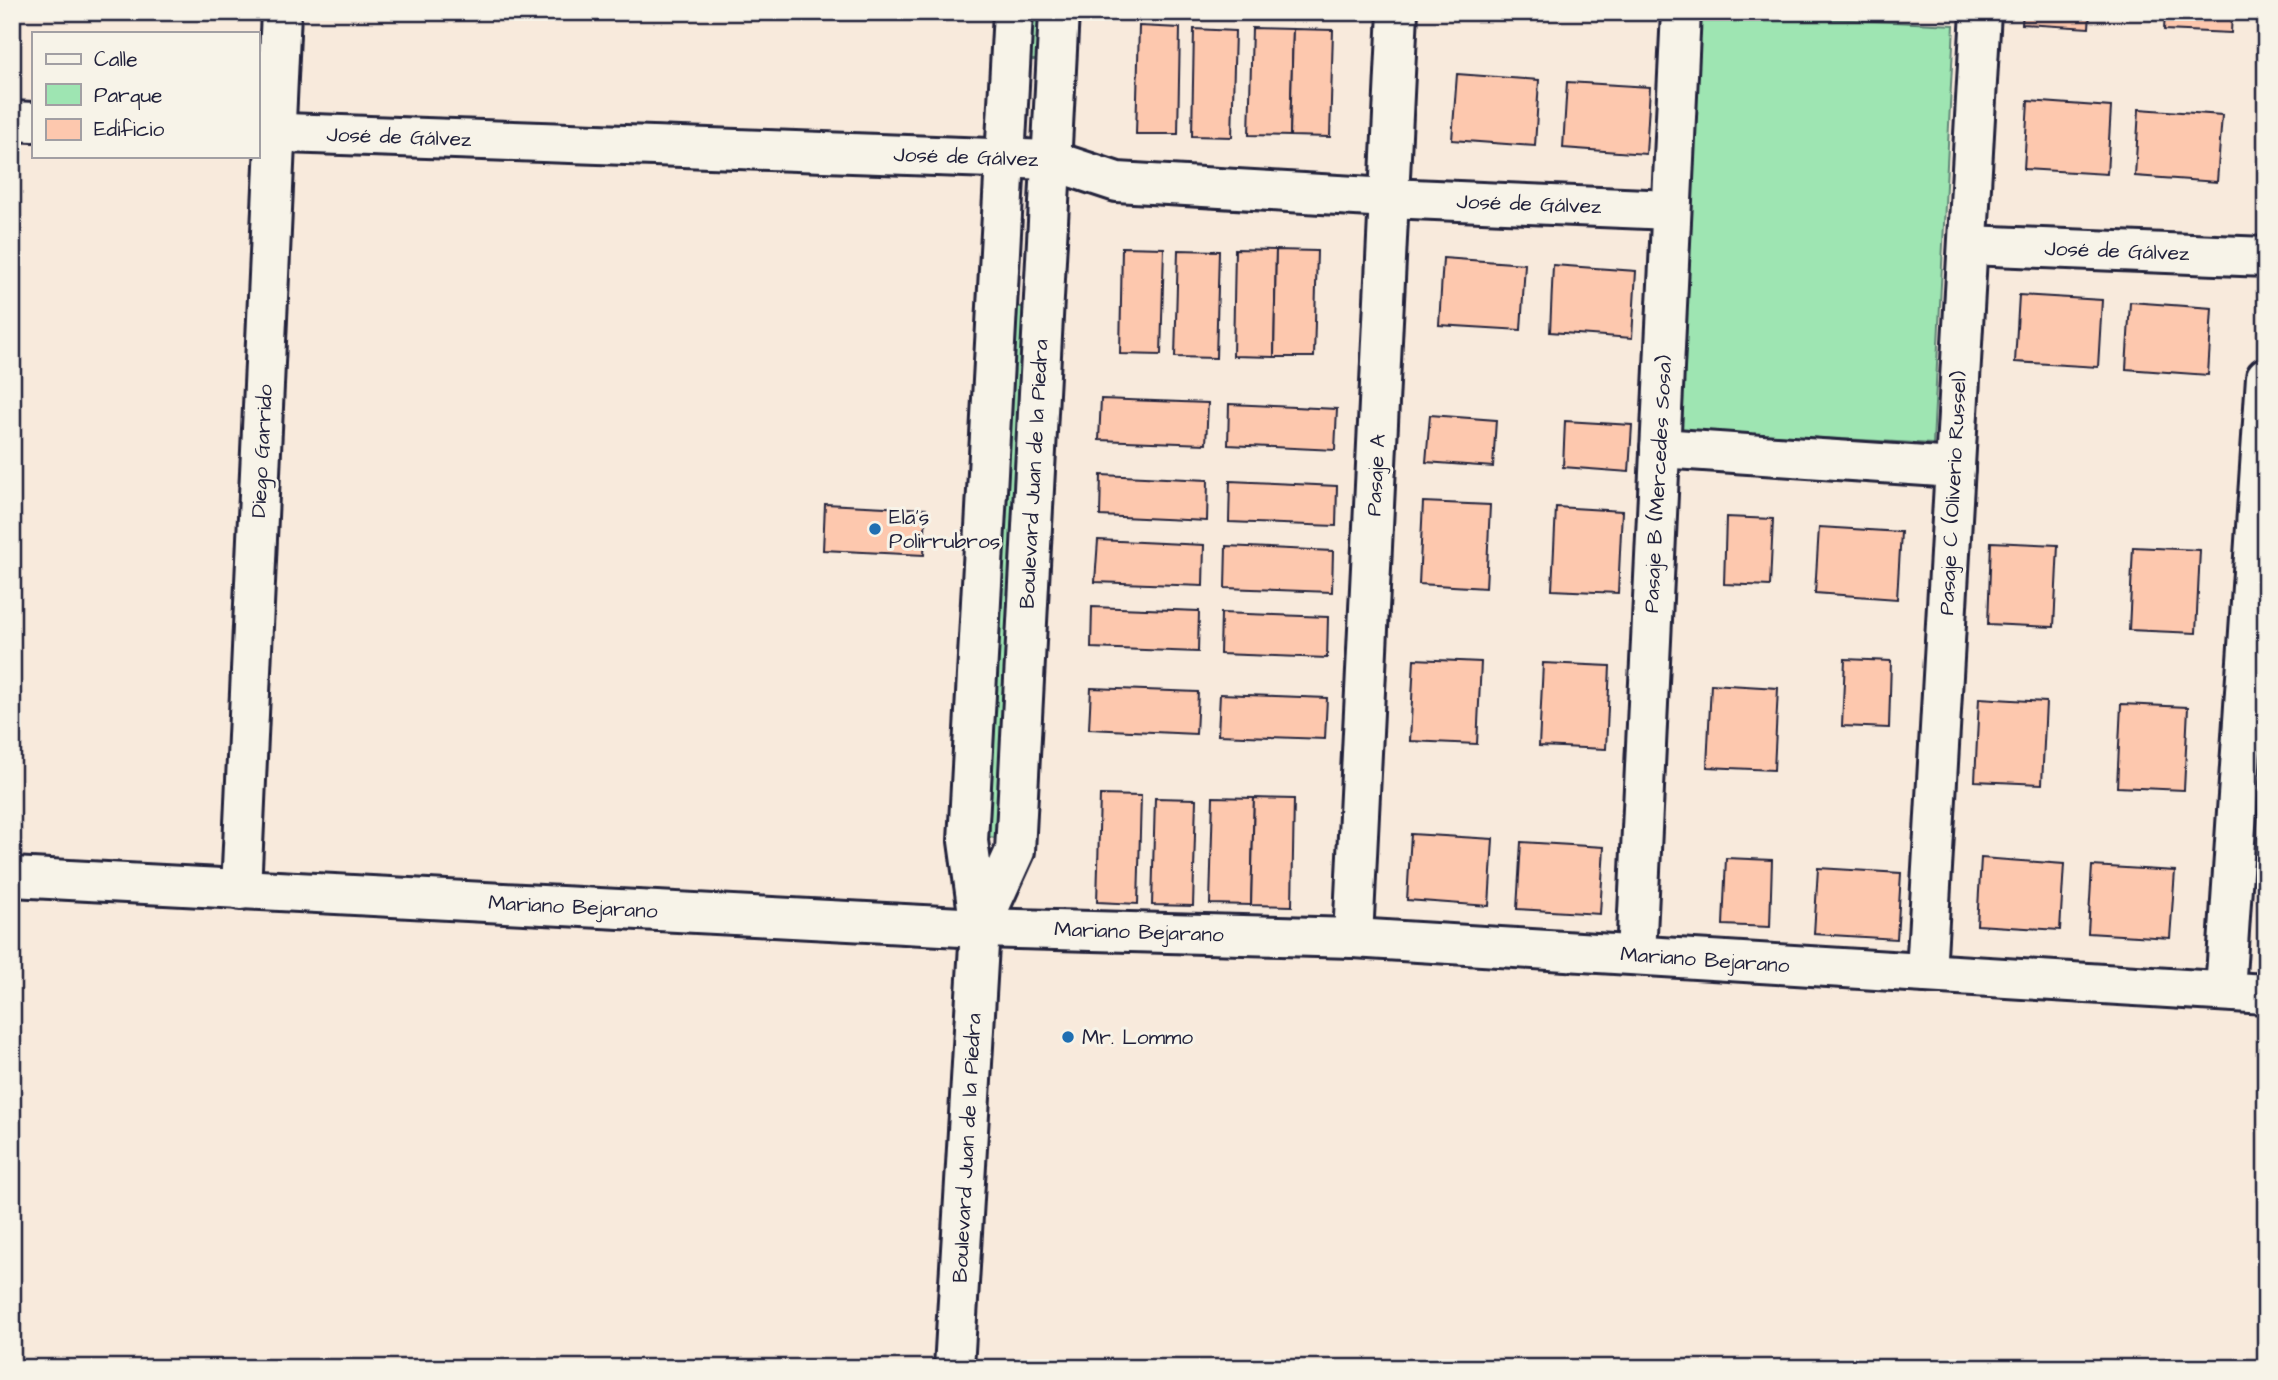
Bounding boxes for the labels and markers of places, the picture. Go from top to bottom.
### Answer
place label: Ela's Polirrubros [889,503,1000,556]
marker: Ela's Polirrubros [867,521,883,537]
place label: Mr. Lommo [1082,1023,1193,1052]
marker: Mr. Lommo [1060,1029,1076,1045]

